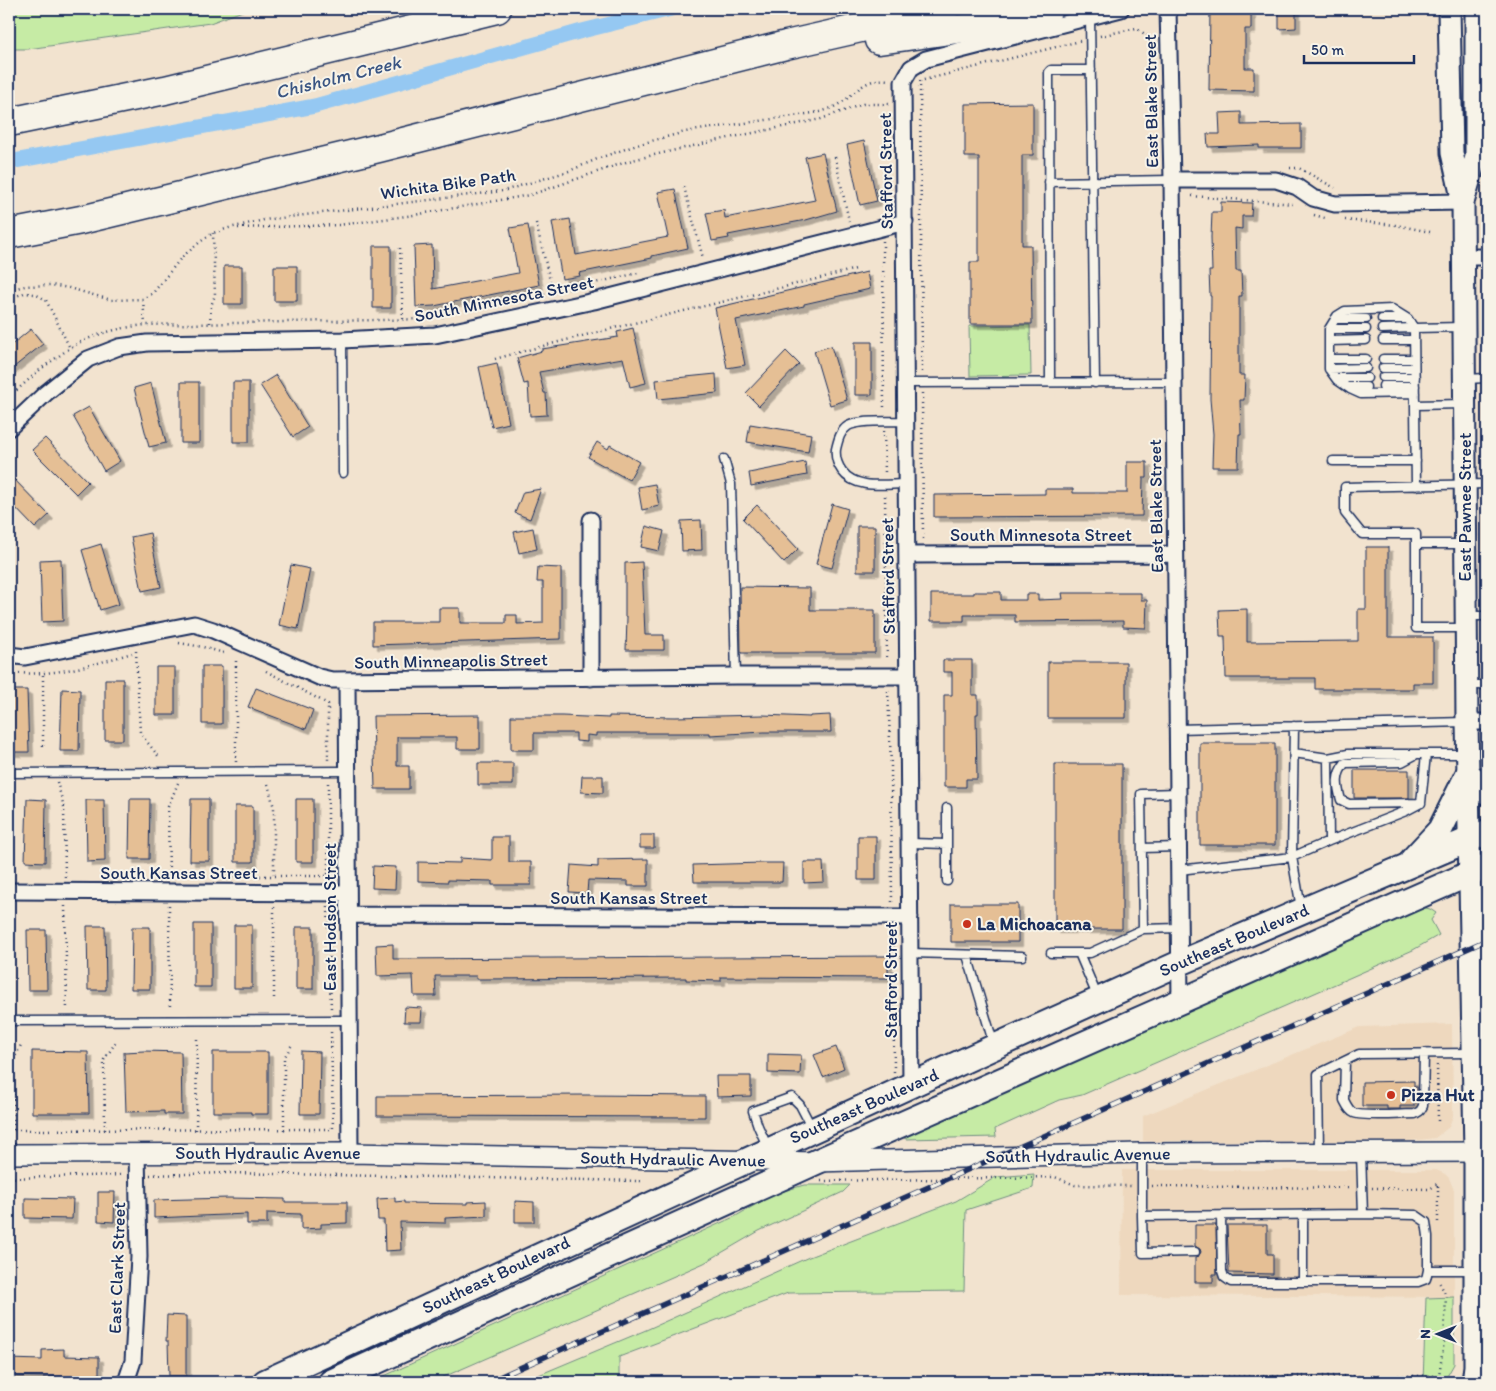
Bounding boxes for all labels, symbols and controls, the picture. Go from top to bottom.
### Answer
scale bar [1304,32,1414,64]
street label: East Blake Street [1139,34,1163,168]
text: 50 m [1311,41,1344,59]
water label: Chisholm Creek [273,50,404,104]
street label: Stafford Street [874,112,898,230]
street label: Wichita Bike Path [379,164,518,204]
street label: South Minnesota Street [413,271,596,327]
street label: East Pawnee Street [1454,432,1476,581]
street label: East Blake Street [1144,439,1168,573]
street label: Stafford Street [876,517,900,635]
street label: South Minnesota Street [950,524,1132,546]
street label: South Minneapolis Street [354,648,548,674]
street label: East Hodson Street [319,843,341,991]
street label: South Kansas Street [100,862,258,884]
street label: South Kansas Street [550,887,708,909]
street label: Southeast Boulevard [1156,898,1313,981]
place label: La Michoacana [977,913,1092,935]
marker: La Michoacana [961,918,973,930]
street label: Stafford Street [880,921,902,1038]
street label: Southeast Boulevard [786,1063,942,1149]
place label: Pizza Hut [1401,1084,1475,1106]
marker: Pizza Hut [1385,1089,1397,1101]
street label: South Hydraulic Avenue [175,1142,361,1164]
street label: South Hydraulic Avenue [985,1142,1171,1168]
street label: South Hydraulic Avenue [580,1146,766,1172]
street label: East Clark Street [104,1201,130,1334]
street label: Southeast Boulevard [419,1231,574,1319]
north arrow [1414,1308,1464,1358]
text: N [1417,1329,1434,1339]

